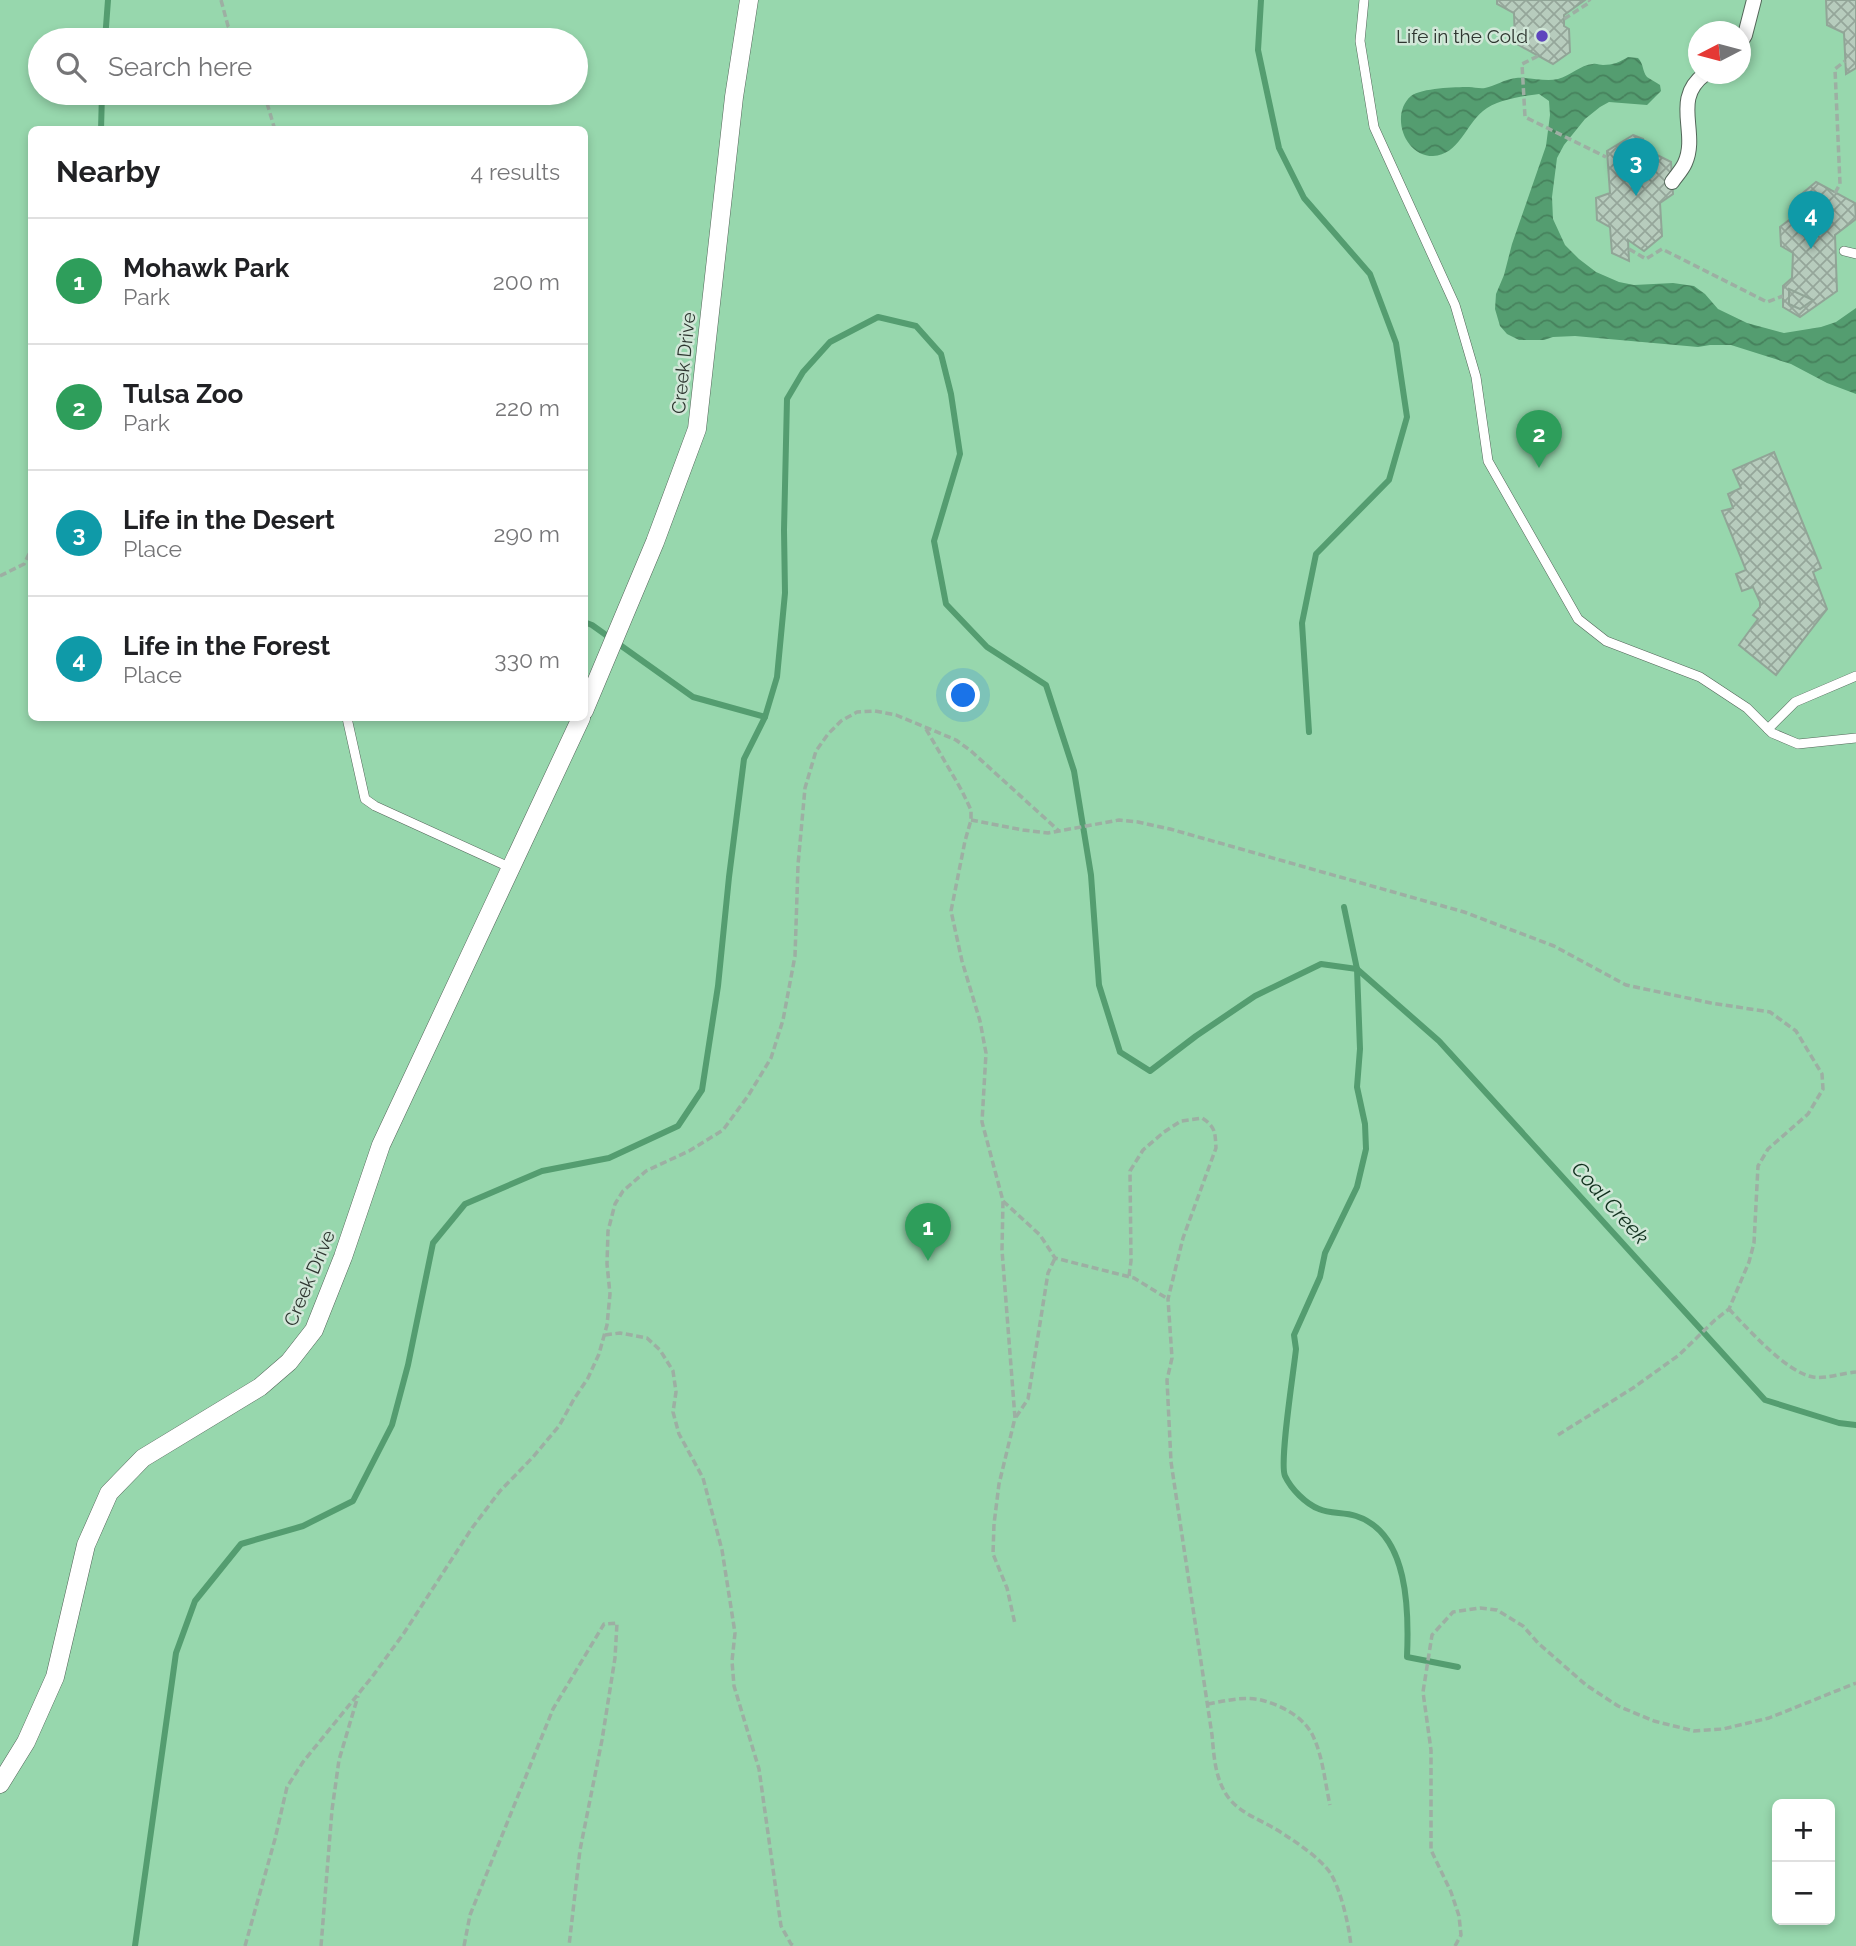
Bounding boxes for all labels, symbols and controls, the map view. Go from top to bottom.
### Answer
north arrow [1688,21,1751,84]
place label: Life in the Cold [1396,25,1528,47]
search box [28,28,588,105]
marker: Life in the Cold [1534,28,1550,44]
icon: search [52,48,90,86]
text: Search here [108,52,252,82]
pin: 3 [1613,138,1659,196]
text: Nearby [56,154,160,189]
text: 4 results [471,158,560,185]
pin: 4 [1788,191,1834,249]
text: Mohawk Park [123,253,289,283]
text: 1 [73,268,85,295]
text: 200 m [493,268,560,295]
text: Park [123,283,170,310]
street label: Creek Drive [667,311,699,415]
text: Tulsa Zoo [123,379,243,409]
text: 2 [73,394,85,421]
text: 220 m [495,394,560,421]
text: Park [123,409,170,436]
pin: 2 [1516,410,1562,468]
text: Life in the Desert [123,505,335,535]
text: 3 [73,520,85,547]
text: 290 m [493,520,560,547]
text: Place [123,535,182,562]
text: Life in the Forest [123,631,330,661]
text: 4 [72,646,86,673]
text: 330 m [494,646,560,673]
text: Place [123,661,182,688]
your location [946,678,980,712]
water label: Coal Creek [1567,1156,1654,1249]
pin: 1 [905,1203,951,1261]
street label: Creek Drive [279,1227,339,1329]
map controls [1772,1799,1835,1925]
button: + [1772,1799,1835,1862]
button: − [1772,1862,1835,1925]

